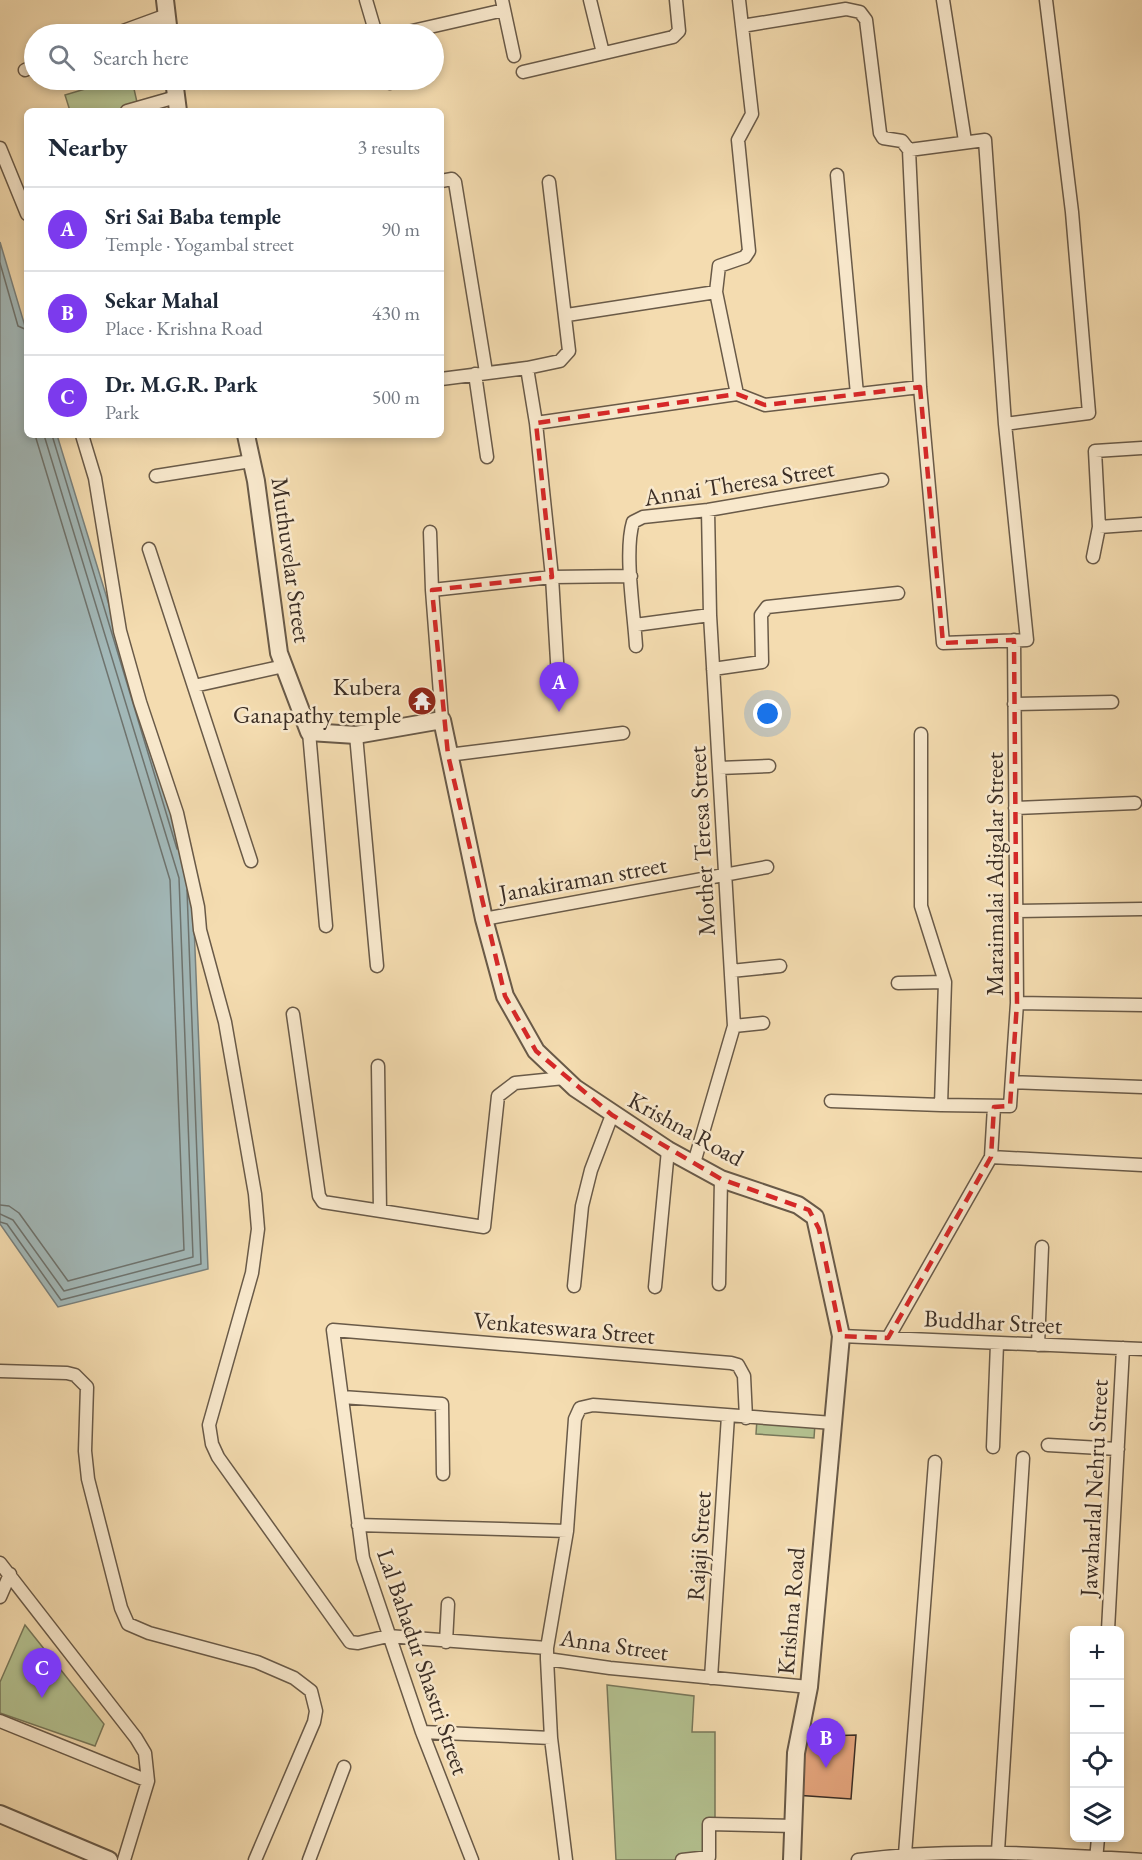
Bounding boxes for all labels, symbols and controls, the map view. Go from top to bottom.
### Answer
search box [24,24,444,90]
icon: search [45,41,78,74]
text: Search here [93,43,188,72]
text: Nearby [48,130,128,164]
text: 3 results [357,134,420,160]
text: Sri Sai Baba temple [105,202,281,231]
text: A [60,216,75,242]
text: 90 m [381,216,420,242]
text: Temple · Yogambal street [105,231,294,257]
text: Sekar Mahal [105,286,219,315]
text: B [61,300,74,326]
text: 430 m [372,300,420,326]
text: Place · Krishna Road [105,315,263,341]
text: Dr. M.G.R. Park [105,370,258,399]
text: C [60,384,75,410]
text: 500 m [372,384,420,410]
text: Park [105,399,139,425]
street label: Annai Theresa Street [641,452,837,513]
street label: Muthuvelar Street [265,475,319,645]
pin: A [540,662,578,712]
place label: Kubera Ganapathy temple [233,671,401,730]
temple icon: Kubera Ganapathy temple [406,685,438,717]
your location [753,699,782,728]
street label: Mother Teresa Street [681,745,722,937]
street label: Maraimalai Adigalar Street [979,752,1010,996]
street label: Janakiraman street [495,848,670,909]
street label: Krishna Road [623,1084,750,1173]
street label: Buddhar Street [923,1302,1063,1341]
street label: Venkateswara Street [472,1304,657,1351]
street label: Jawaharlal Nehru Street [1072,1378,1115,1599]
street label: Rajaji Street [679,1490,718,1602]
street label: Lal Bahadur Shastri Street [370,1545,477,1779]
street label: Krishna Road [769,1545,812,1676]
street label: Anna Street [557,1621,671,1668]
map controls [1070,1626,1124,1842]
button: + [1070,1626,1124,1680]
pin: C [22,1648,62,1698]
button: − [1070,1680,1124,1734]
pin: B [806,1718,846,1768]
button: locate [1070,1734,1124,1788]
button: layers [1070,1788,1124,1842]

